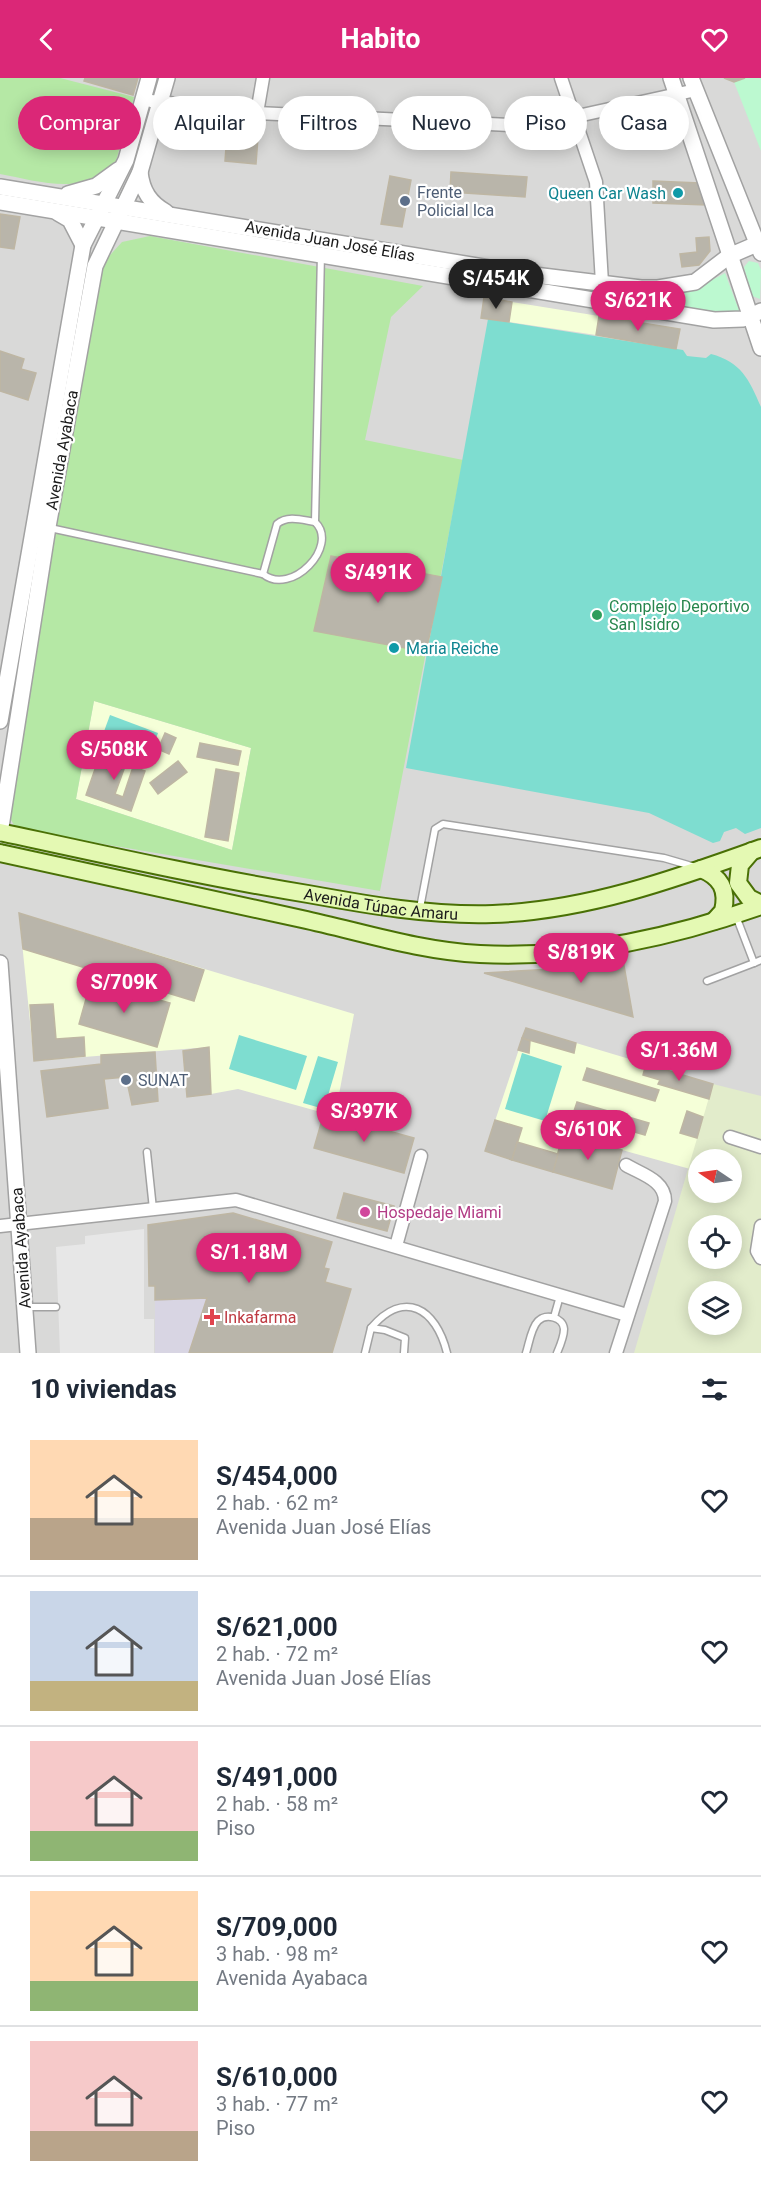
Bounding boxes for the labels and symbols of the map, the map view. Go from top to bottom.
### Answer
place label: Frente Policial Ica [417,183,494,220]
place label: Queen Car Wash [548,184,666,203]
marker: Queen Car Wash [671,186,685,200]
marker: Frente Policial Ica [398,194,412,208]
street label: Avenida Juan José Elías [243,217,417,265]
pin: S/454K [447,259,545,310]
pin: S/621K [589,281,687,332]
street label: Avenida Ayabaca [42,388,82,512]
pin: S/491K [329,553,427,604]
place label: Complejo Deportivo San Isidro [609,597,750,634]
marker: Complejo Deportivo San Isidro [590,608,604,622]
place label: Maria Reiche [406,639,499,658]
marker: Maria Reiche [387,641,401,655]
pin: S/508K [65,730,163,781]
street label: Avenida Túpac Amaru [302,884,458,923]
pin: S/819K [532,933,630,984]
pin: S/709K [75,963,173,1014]
pin: S/1.36M [624,1031,734,1082]
place label: SUNAT [138,1071,189,1090]
marker: SUNAT [119,1073,133,1087]
pin: S/397K [315,1092,413,1143]
pin: S/610K [539,1110,637,1161]
north arrow [688,1149,742,1203]
street label: Avenida Ayabaca [7,1187,35,1309]
place label: Hospedaje Miami [377,1203,502,1222]
marker: Hospedaje Miami [358,1205,372,1219]
pin: S/1.18M [194,1233,304,1284]
place label: Inkafarma [224,1308,296,1327]
marker: Inkafarma [205,1310,219,1324]

